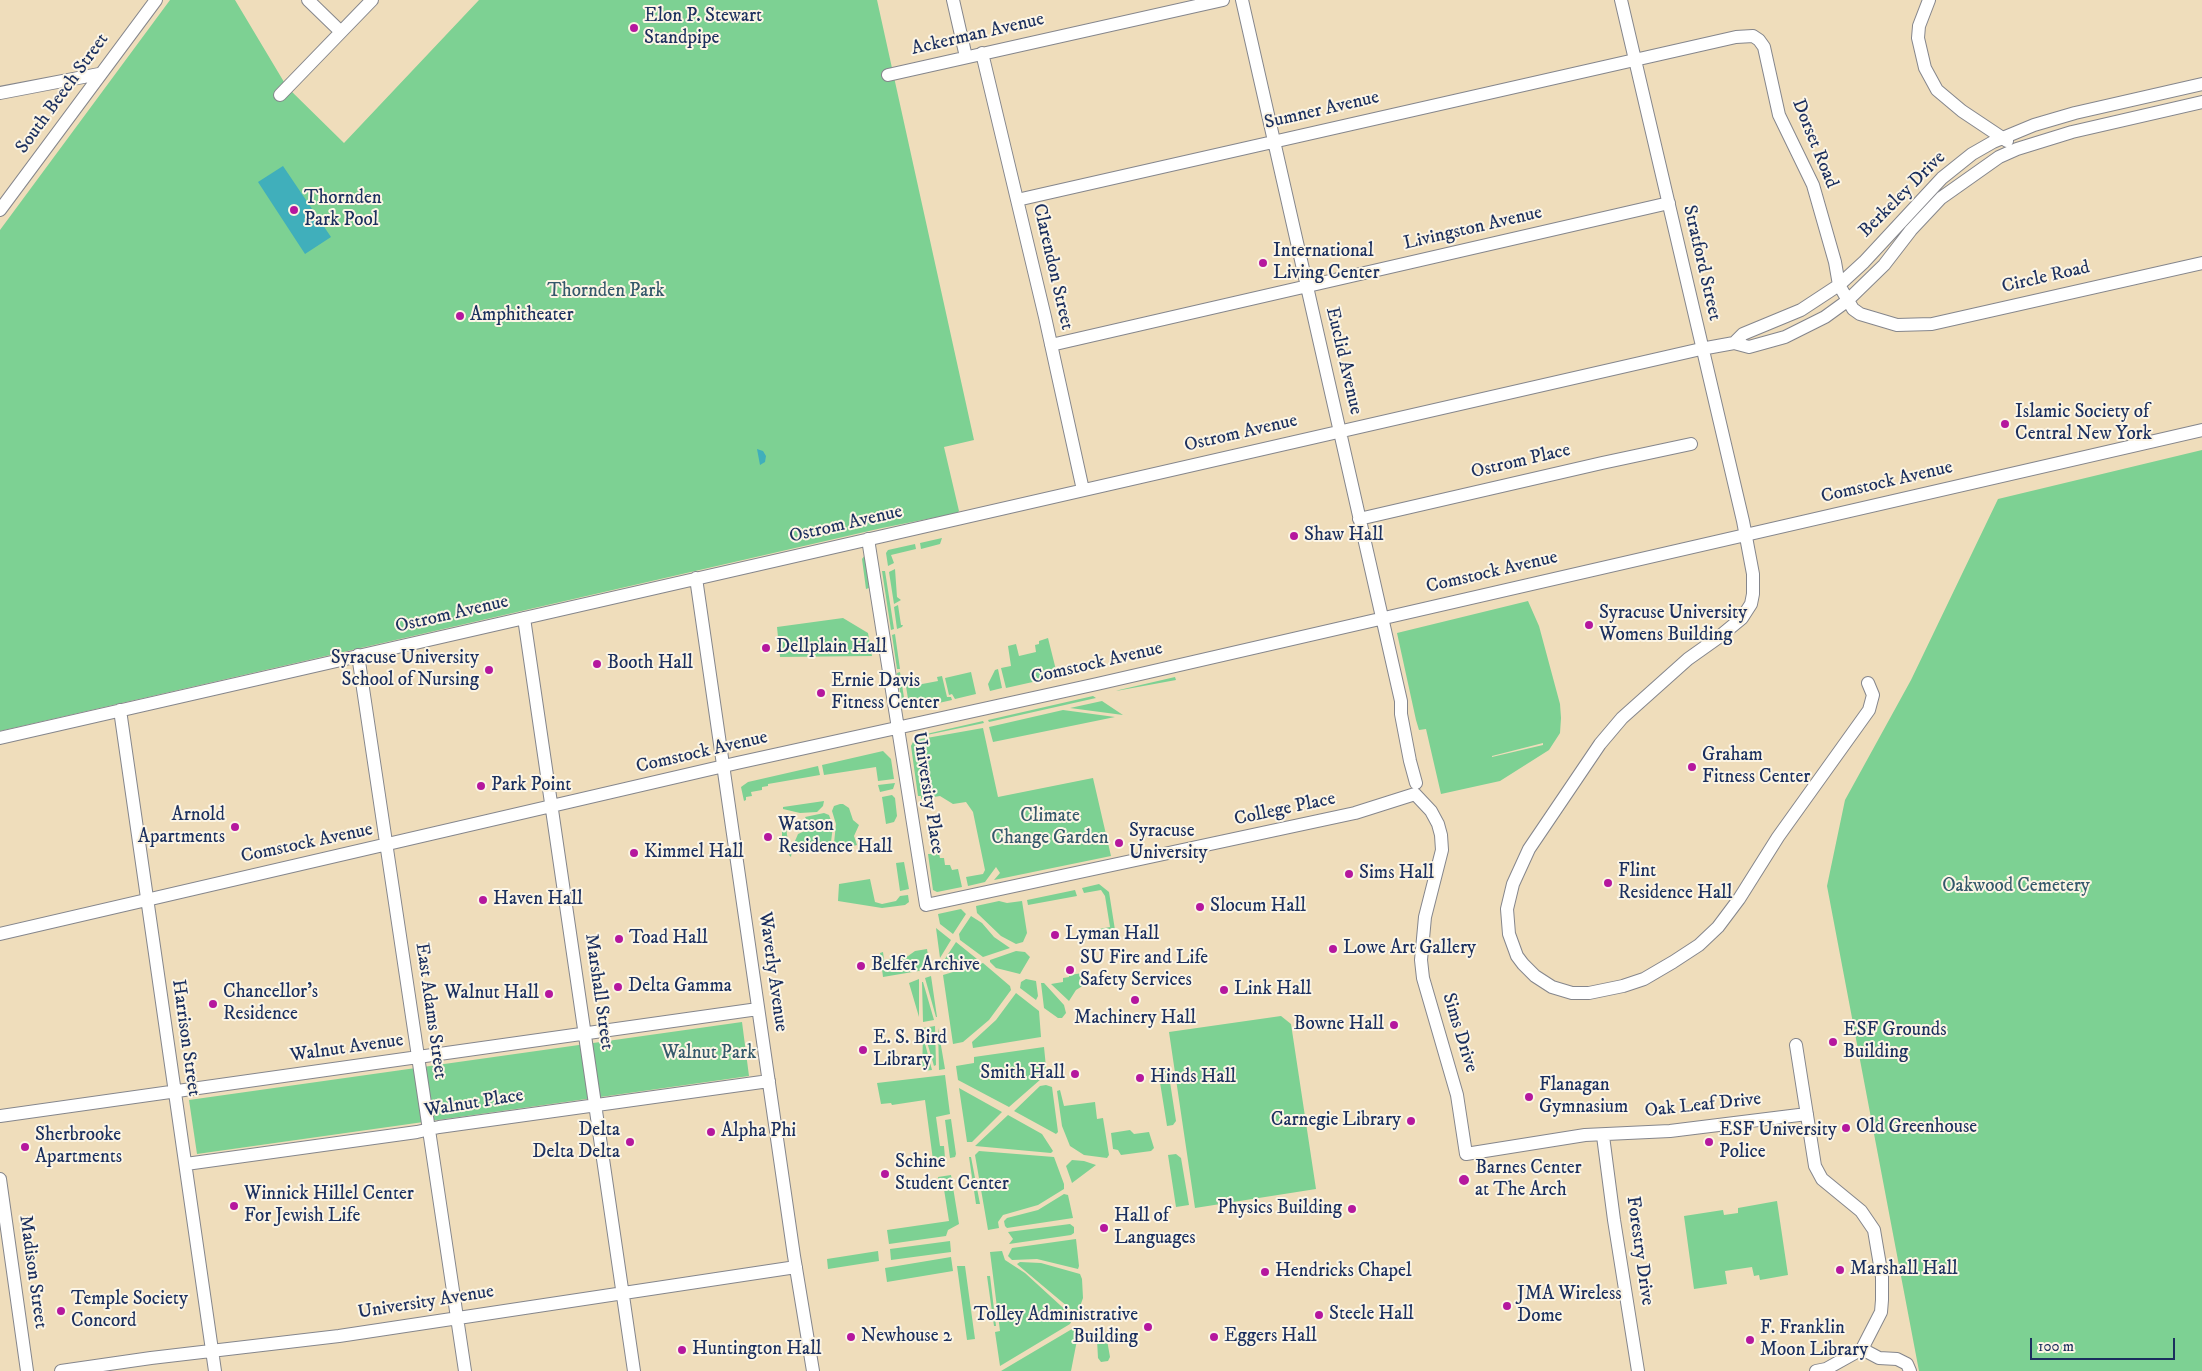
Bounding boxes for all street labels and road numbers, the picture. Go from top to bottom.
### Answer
street label: Ackerman Avenue [909,9,1047,61]
street label: South Beech Street [12,29,114,159]
street label: Sumner Avenue [1262,87,1382,135]
street label: Dorset Road [1786,96,1842,192]
street label: Berkeley Drive [1855,147,1951,243]
street label: Clarendon Street [1026,202,1078,332]
street label: Livingston Avenue [1402,202,1544,256]
street label: Stratford Street [1677,203,1725,323]
street label: Circle Road [2000,257,2092,299]
street label: Euclid Avenue [1320,305,1366,417]
street label: Ostrom Avenue [1182,410,1300,458]
street label: Ostrom Place [1469,439,1573,485]
street label: Comstock Avenue [1819,457,1955,509]
street label: Ostrom Avenue [787,501,905,549]
street label: Comstock Avenue [1424,547,1560,599]
street label: Ostrom Avenue [393,591,511,639]
street label: Comstock Avenue [1029,638,1165,690]
street label: Comstock Avenue [634,727,770,779]
street label: University Place [906,730,948,856]
street label: College Place [1232,788,1338,832]
street label: Comstock Avenue [239,819,375,869]
street label: Waverly Avenue [752,911,792,1033]
street label: Marshall Street [579,932,617,1052]
street label: East Adams Street [409,941,451,1081]
street label: Harrison Street [166,978,204,1098]
street label: Sims Drive [1436,991,1482,1075]
street label: Walnut Avenue [289,1030,405,1068]
street label: Walnut Place [423,1085,525,1123]
street label: Oak Leaf Drive [1644,1089,1762,1123]
street label: Forestry Drive [1620,1195,1658,1307]
street label: Madison Street [13,1214,51,1330]
street label: University Avenue [356,1281,496,1325]

